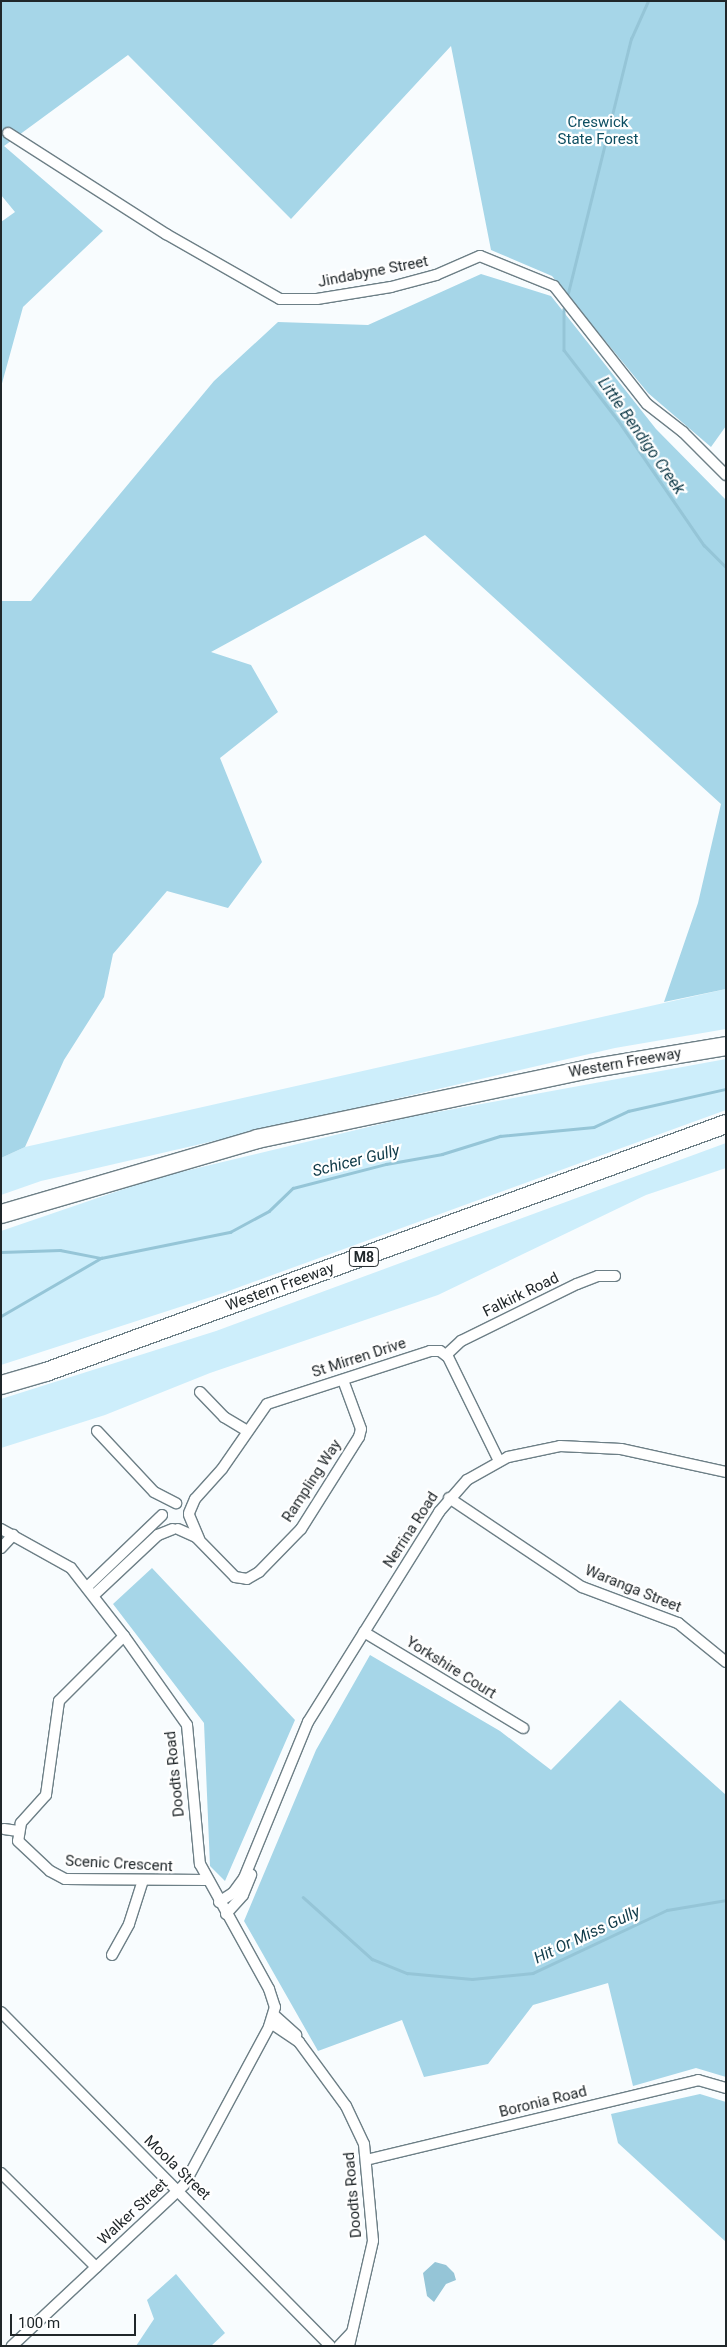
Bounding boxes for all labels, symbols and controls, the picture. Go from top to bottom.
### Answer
park label: Creswick State Forest [558,113,638,148]
street label: Jindabyne Street [316,252,430,292]
water label: Little Bendigo Creek [593,374,689,498]
street label: Western Freeway [567,1044,683,1082]
water label: Schicer Gully [310,1141,402,1181]
road number: M8 [348,1246,380,1268]
street label: Western Freeway [223,1259,337,1315]
street label: Falkirk Road [480,1269,562,1321]
street label: St Mirren Drive [310,1334,408,1382]
street label: Rampling Way [279,1436,345,1526]
street label: Nerrina Road [380,1489,442,1571]
street label: Waranga Street [582,1561,684,1617]
street label: Yorkshire Court [403,1633,499,1703]
street label: Doodts Road [162,1730,188,1818]
street label: Scenic Crescent [65,1852,173,1876]
water label: Hit Or Miss Gully [531,1902,643,1968]
street label: Boronia Road [497,2082,589,2122]
street label: Moola Street [140,2132,214,2204]
street label: Doodts Road [340,2151,366,2239]
street label: Walker Street [94,2175,172,2249]
scale bar [12,2304,139,2336]
text: 100 m [18,2314,60,2332]

